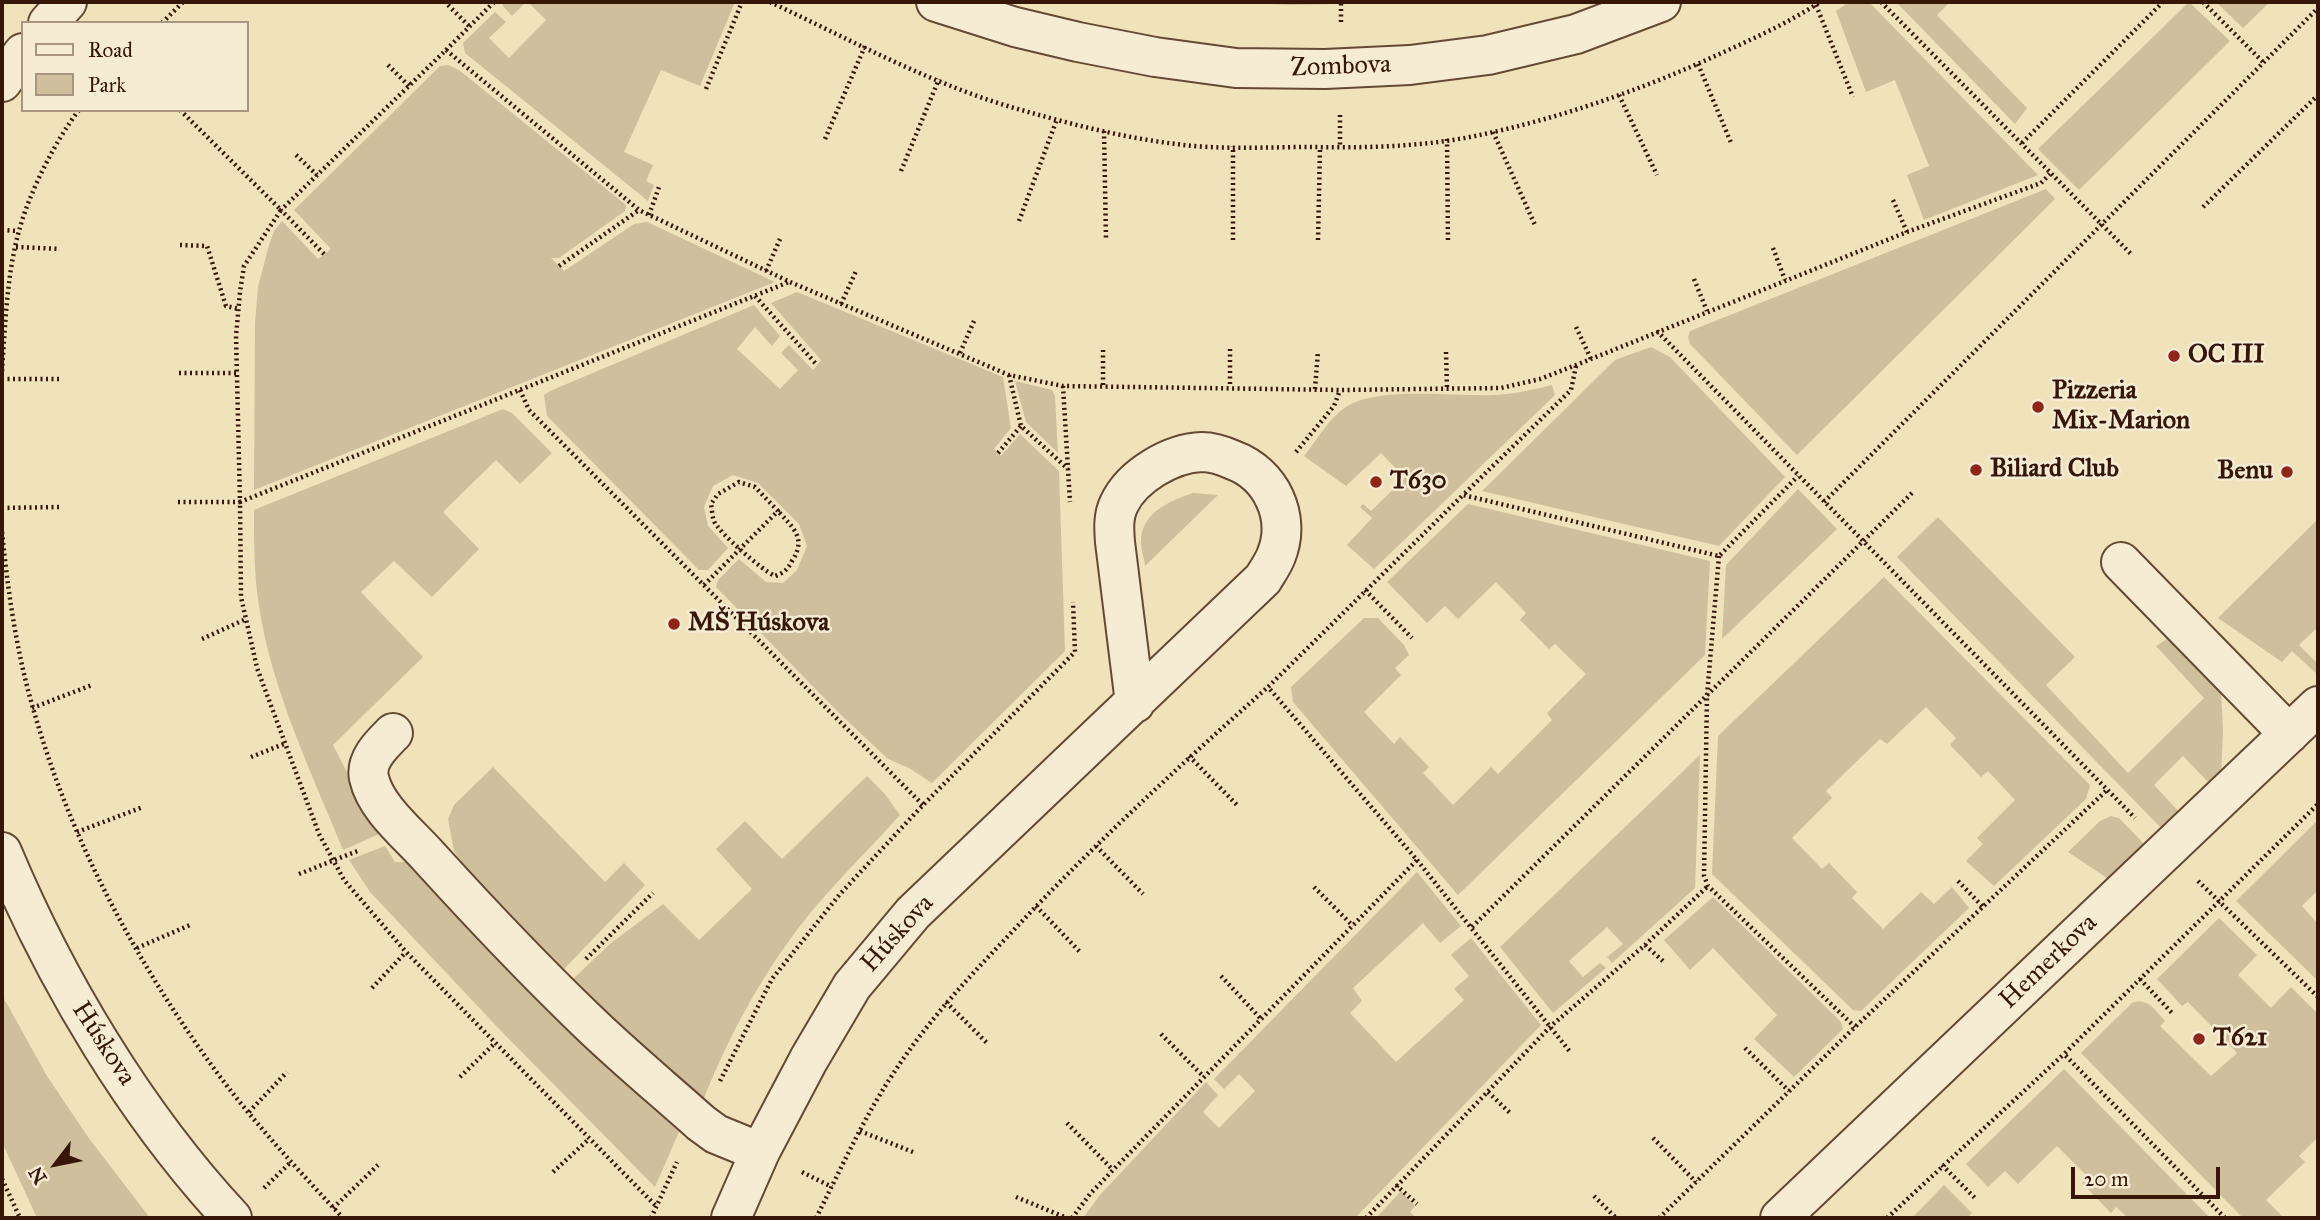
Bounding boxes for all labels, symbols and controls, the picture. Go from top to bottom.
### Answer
legend [21,21,248,112]
text: Road [88,37,133,63]
street label: Zombova [1290,50,1392,84]
text: Park [88,72,126,98]
place label: OC III [2188,340,2265,372]
marker: OC III [2166,348,2182,364]
place label: Pizzeria Mix-Marion [2052,376,2190,438]
marker: Pizzeria Mix-Marion [2030,399,2046,415]
place label: Biliard Club [1990,454,2119,486]
place label: Benu [2217,456,2273,488]
marker: Biliard Club [1968,462,1984,478]
marker: Benu [2279,464,2295,480]
place label: T630 [1390,466,1447,498]
marker: T630 [1368,474,1384,490]
place label: MŠ Húskova [688,608,829,640]
marker: MŠ Húskova [666,616,682,632]
street label: Húskova [855,889,941,979]
street label: Hemerkova [1994,908,2104,1016]
street label: Húskova [64,996,142,1092]
place label: T621 [2213,1023,2267,1055]
marker: T621 [2191,1031,2207,1047]
north arrow [21,1129,91,1199]
scale bar [2075,1154,2224,1198]
text: N [24,1162,52,1188]
text: 20 m [2084,1166,2129,1192]

